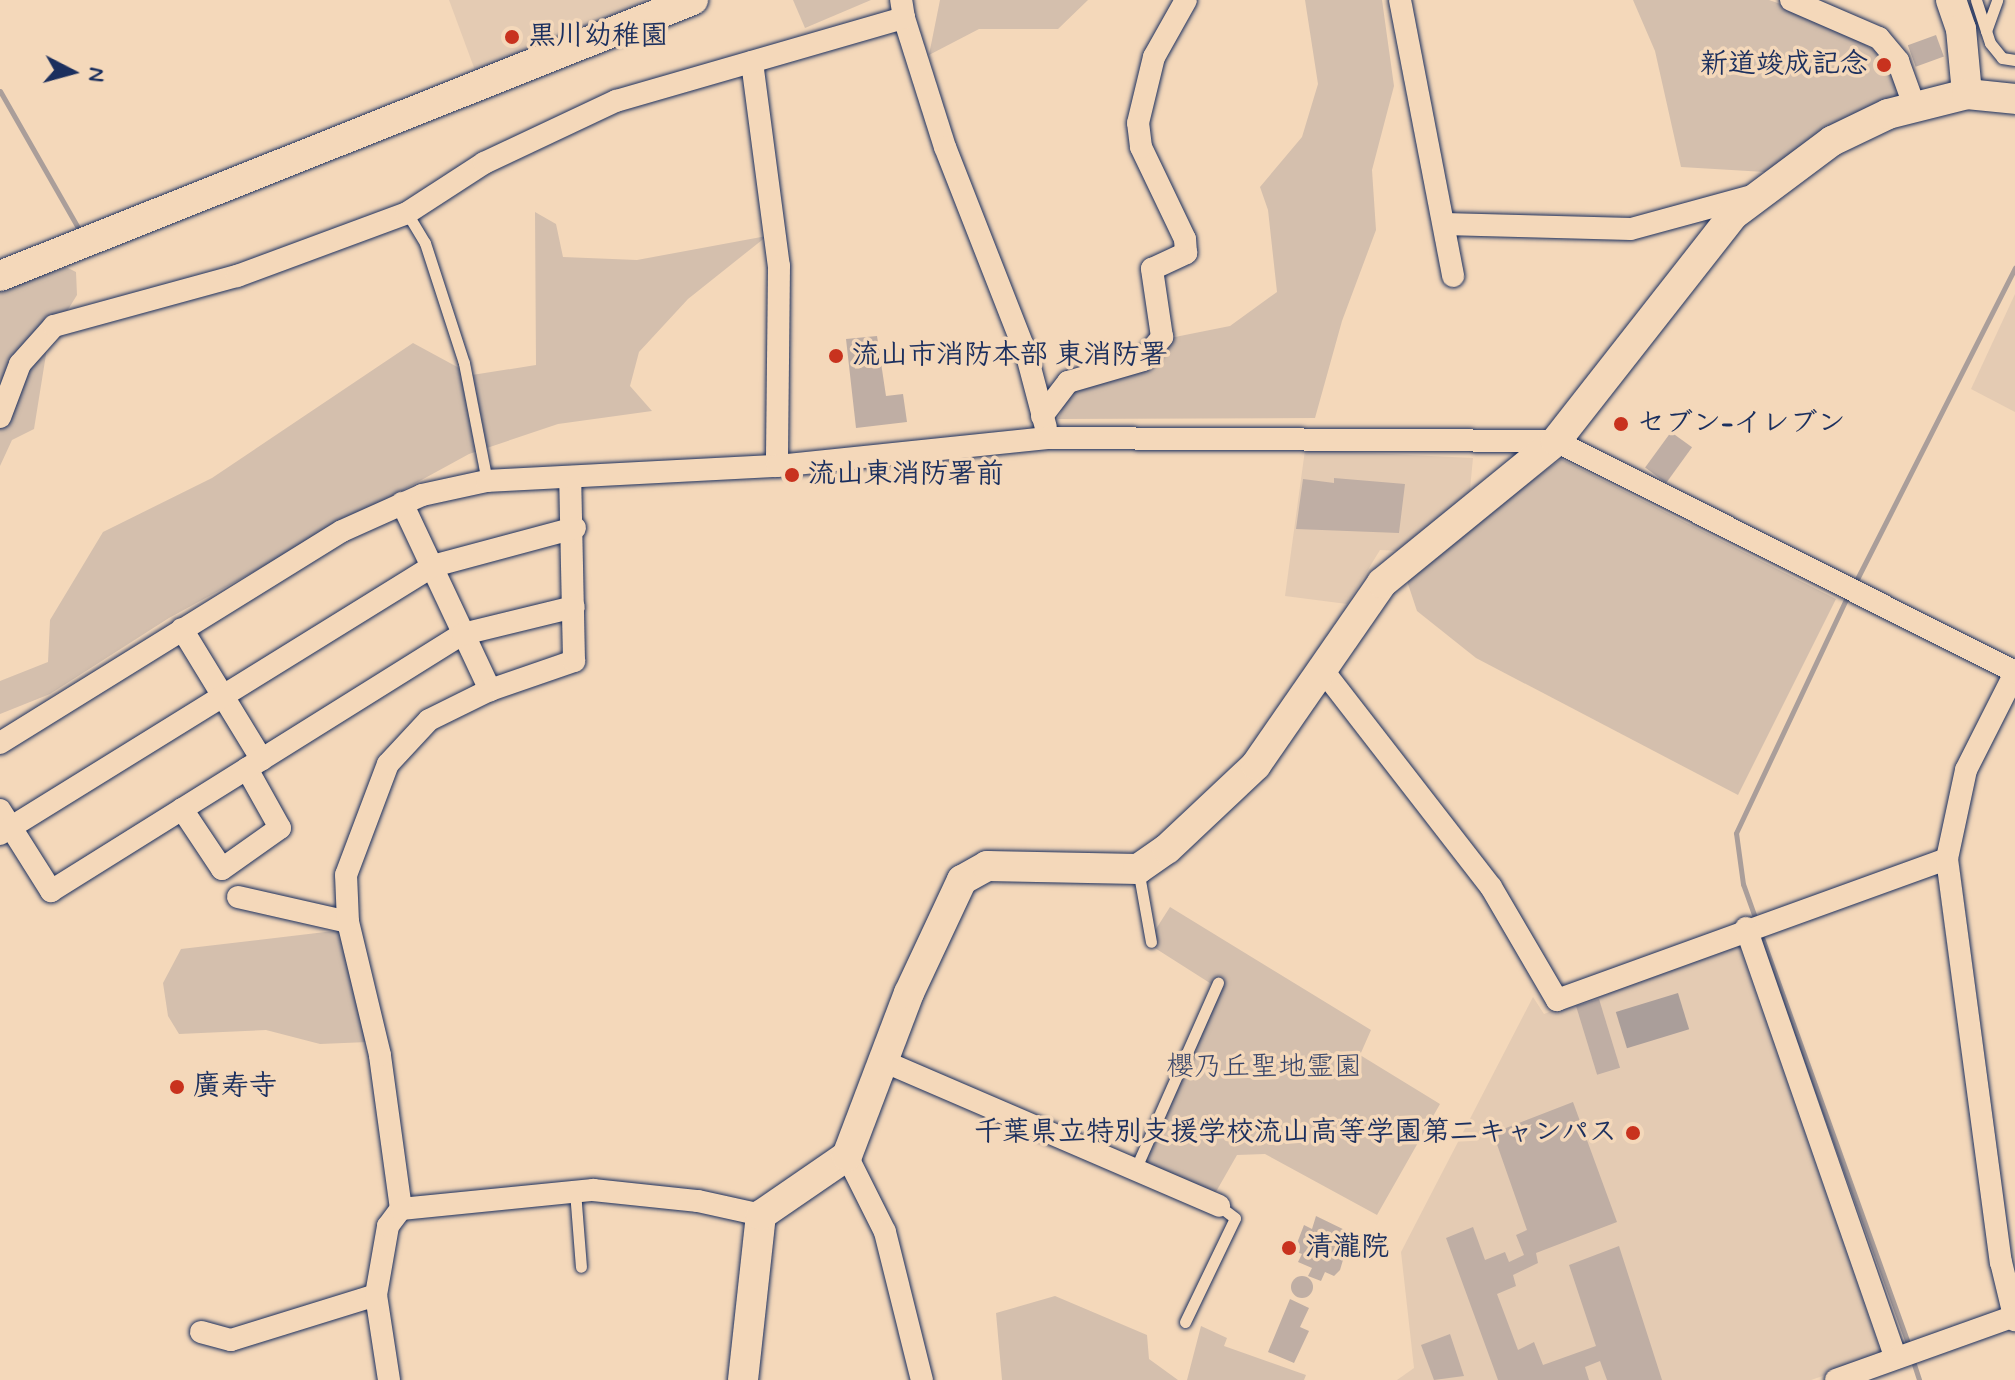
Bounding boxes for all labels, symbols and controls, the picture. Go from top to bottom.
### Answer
place label: 黒川幼稚園 [528,20,668,54]
marker: 黒川幼稚園 [503,28,521,46]
north arrow [32,32,112,112]
place label: 新道竣成記念 [1700,48,1868,82]
marker: 新道竣成記念 [1875,56,1893,74]
text: N [81,66,111,83]
place label: 流山市消防本部 東消防署 [852,339,1168,373]
marker: 流山市消防本部 東消防署 [827,347,845,365]
place label: セブン-イレブン [1637,407,1846,441]
marker: セブン-イレブン [1612,415,1630,433]
place label: 流山東消防署前 [808,458,1004,492]
marker: 流山東消防署前 [783,466,801,484]
park label: 櫻乃丘聖地霊園 [1166,1051,1362,1085]
place label: 廣寿寺 [193,1070,277,1104]
marker: 廣寿寺 [168,1078,186,1096]
place label: 千葉県立特別支援学校流山高等学園第二キャンパス [973,1116,1617,1150]
marker: 千葉県立特別支援学校流山高等学園第二キャンパス [1624,1124,1642,1142]
place label: 清瀧院 [1305,1231,1389,1265]
marker: 清瀧院 [1280,1239,1298,1257]

